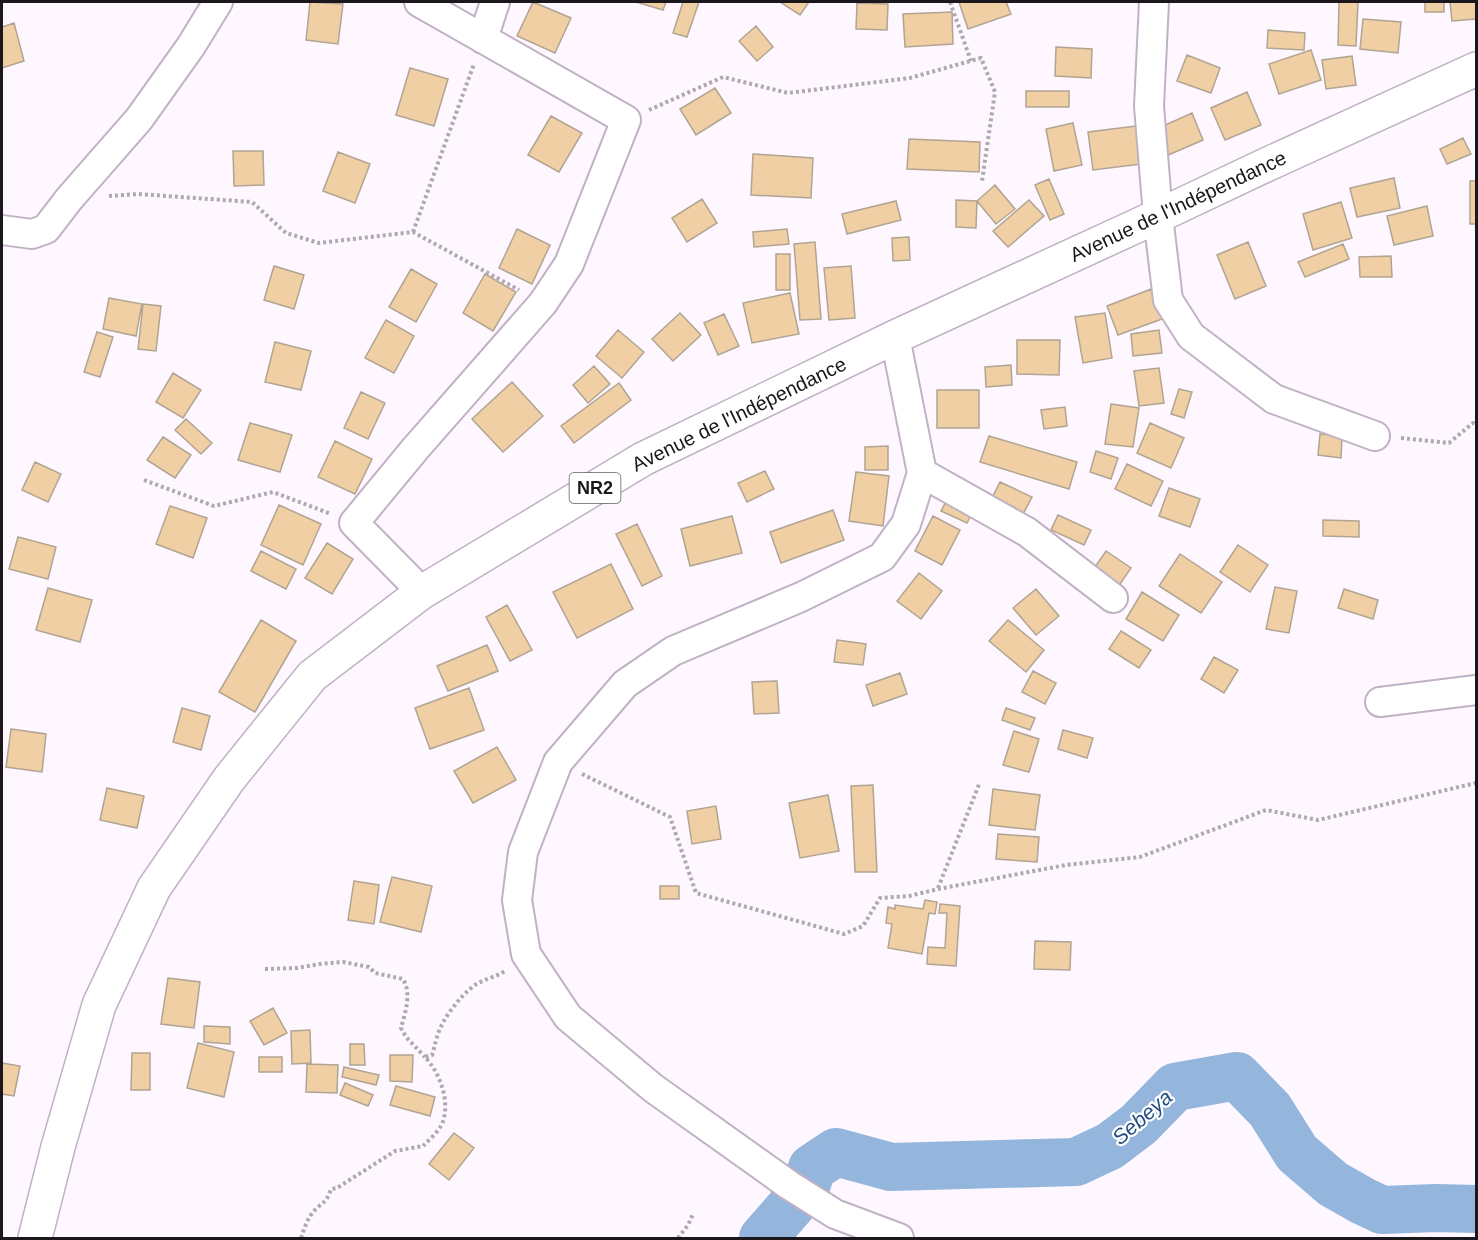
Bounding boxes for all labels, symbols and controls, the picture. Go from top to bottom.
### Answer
street label: Avenue de l'Indépendance [1066,146,1290,266]
street label: Avenue de l'Indépendance [628,352,850,476]
road number: NR2 [570,473,620,503]
water label: Sebeya [1108,1085,1176,1149]

